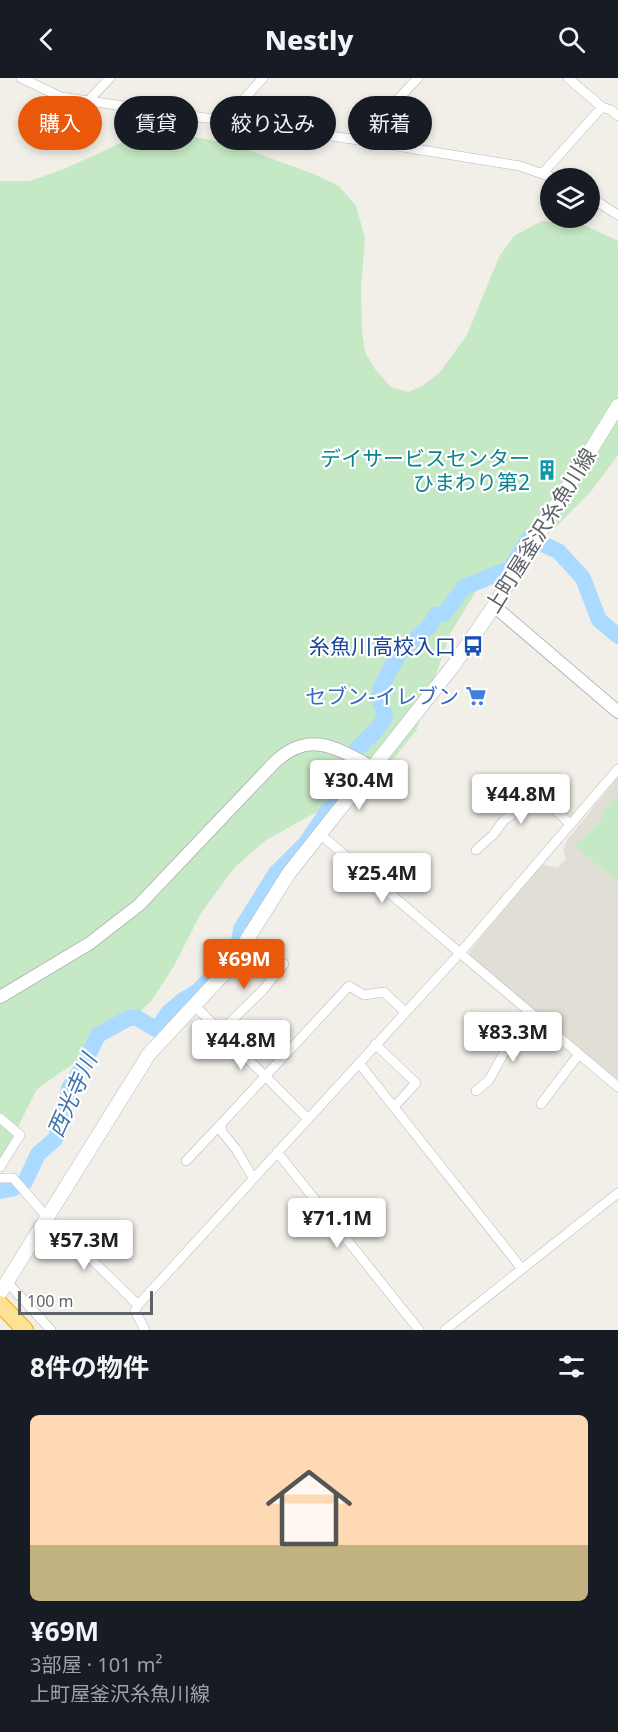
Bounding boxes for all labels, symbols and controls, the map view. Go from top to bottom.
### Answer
text: Nestly [265,21,353,58]
icon: back [30,23,63,56]
icon: search [555,23,588,56]
chip: 購入 [18,96,102,150]
chip: 賃貸 [114,96,198,150]
chip: 絞り込み [210,96,336,150]
chip: 新着 [348,96,432,150]
map controls [540,168,600,228]
button: layers [540,168,600,228]
street label: 上町屋釜沢糸魚川線 [478,442,602,618]
place label: デイサービスセンター ひまわり第2 [320,444,530,496]
building icon: デイサービスセンター ひまわり第2 [535,458,559,482]
place label: 糸魚川高校入口 [309,632,456,660]
bus stop icon: 糸魚川高校入口 [461,634,485,658]
place label: セブン-イレブン [305,682,459,710]
supermarket icon: セブン-イレブン [464,684,488,708]
pin: ¥30.4M [310,760,408,811]
text: ¥30.4M [324,766,394,793]
pin: ¥44.8M [472,774,570,825]
text: ¥44.8M [486,780,556,807]
pin: ¥25.4M [333,853,431,904]
text: ¥25.4M [347,859,417,886]
pin: ¥69M [208,939,280,990]
text: ¥69M [217,945,271,972]
pin: ¥83.3M [464,1012,562,1063]
text: ¥83.3M [478,1018,548,1045]
pin: ¥44.8M [192,1020,290,1071]
text: ¥44.8M [206,1026,276,1053]
water label: 西光寺川 [39,1047,103,1141]
pin: ¥71.1M [288,1198,386,1249]
text: ¥71.1M [302,1204,372,1231]
pin: ¥57.3M [35,1220,133,1271]
text: ¥57.3M [49,1226,119,1253]
scale bar [18,1288,153,1316]
text: 100 m [27,1290,74,1312]
text: 8件の物件 [30,1349,149,1385]
icon: filters [555,1350,588,1383]
icon: home [255,1454,363,1562]
text: ¥69M [30,1613,99,1649]
text: 3部屋 · 101 m² [30,1651,162,1678]
text: 上町屋釜沢糸魚川線 [30,1680,210,1707]

